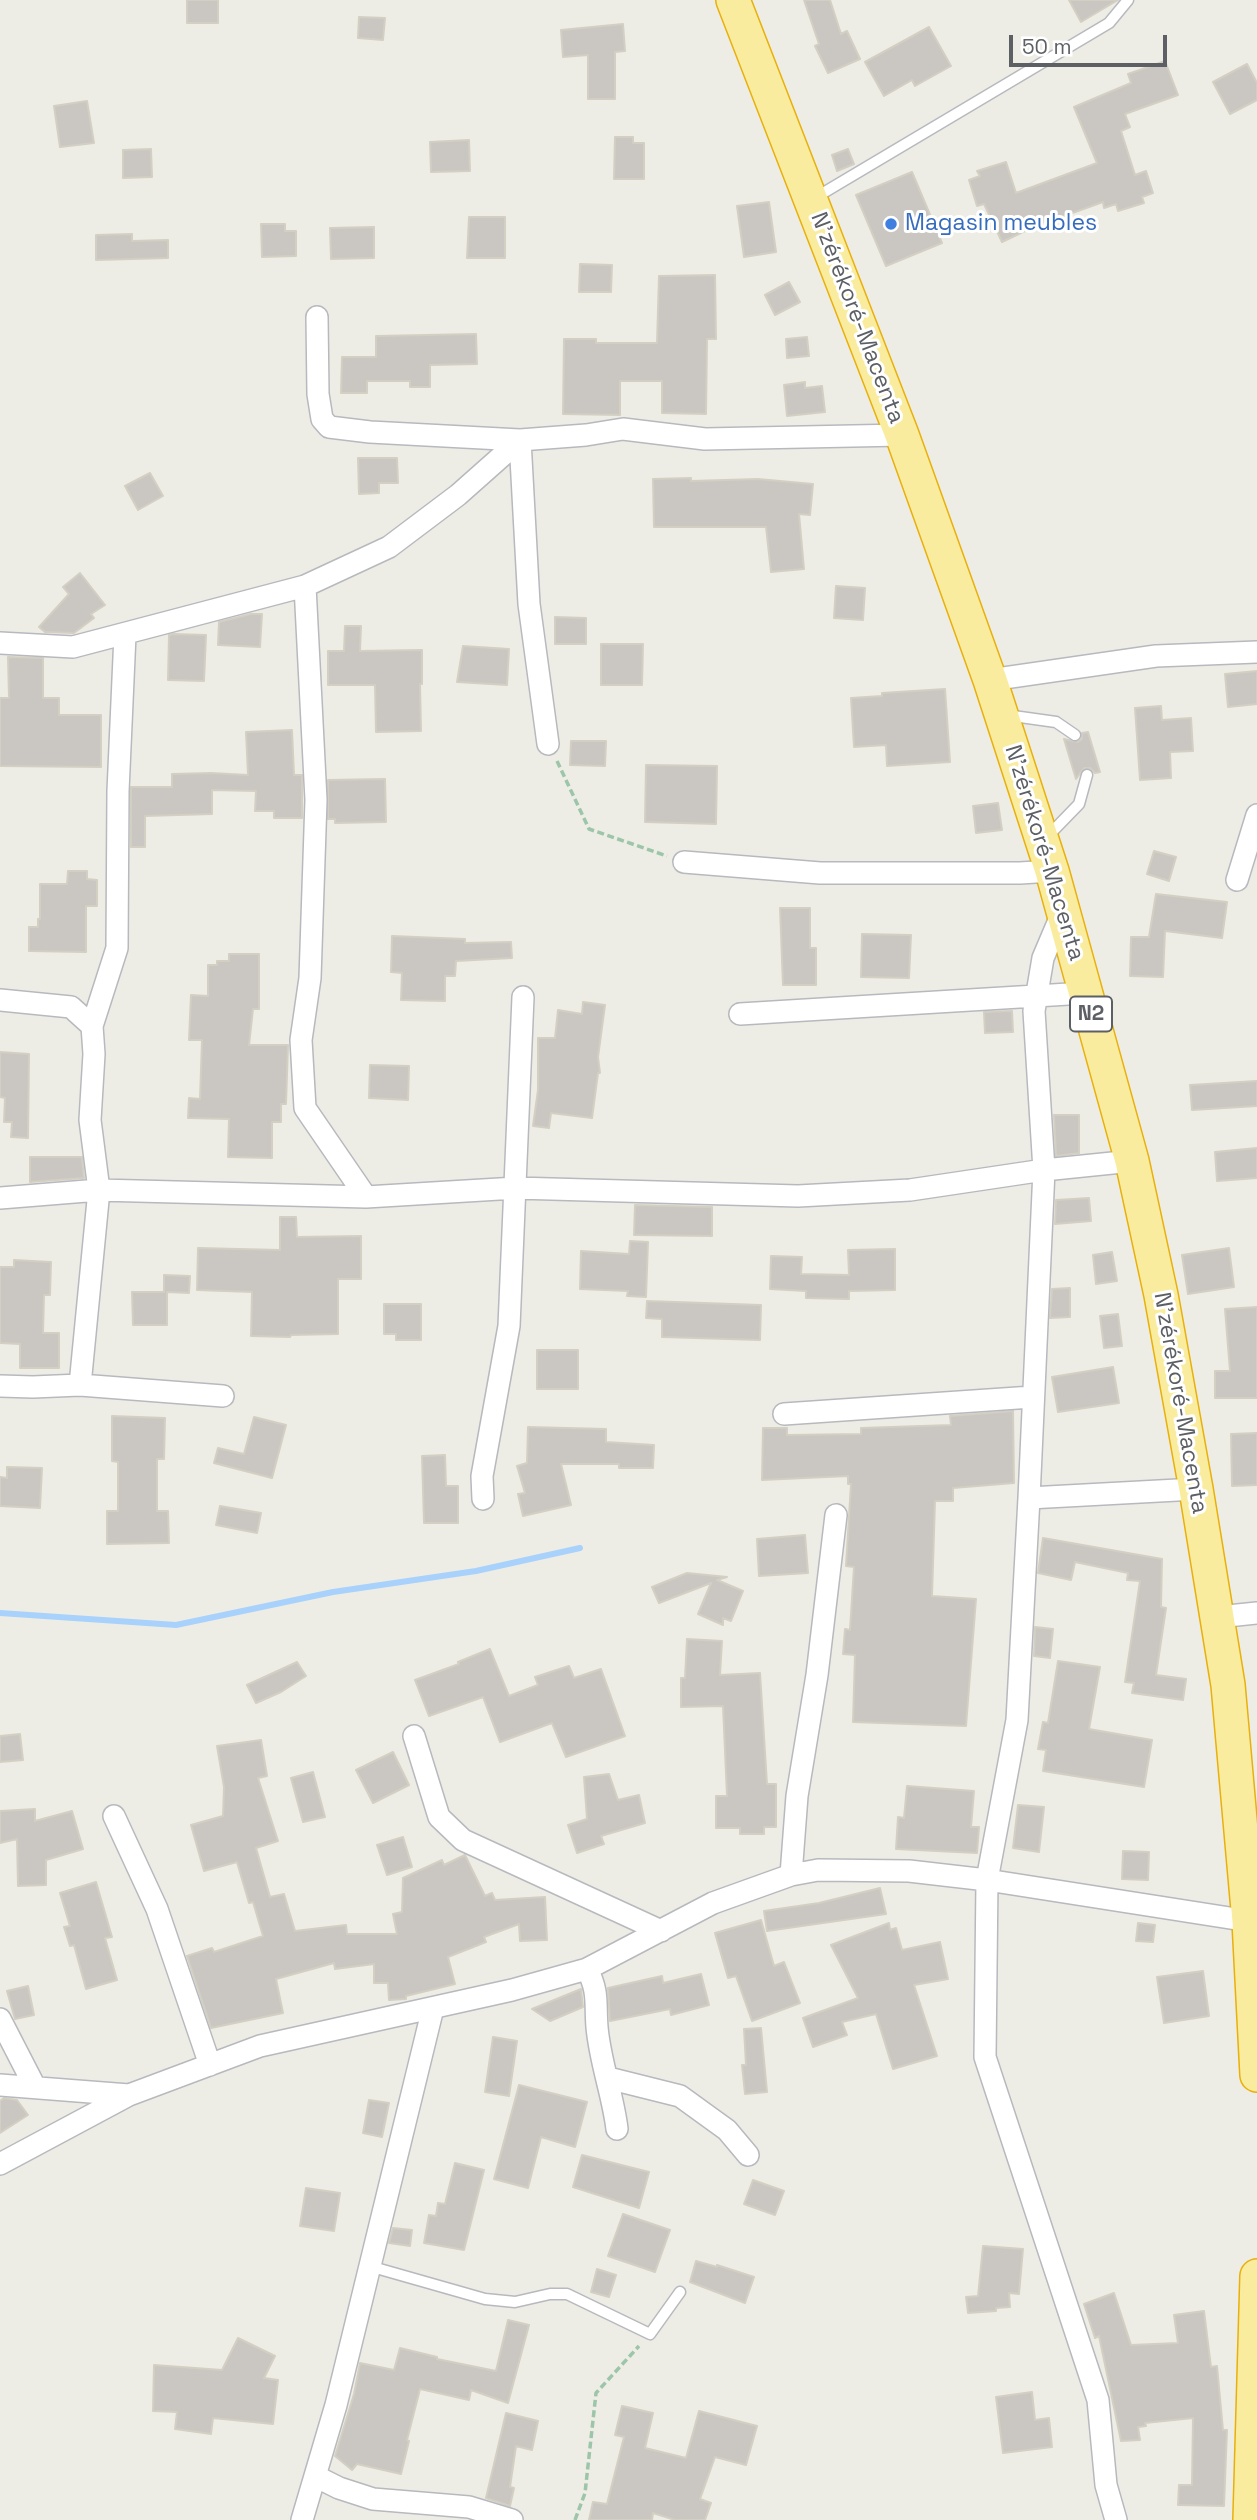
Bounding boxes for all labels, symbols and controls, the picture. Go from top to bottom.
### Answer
scale bar [1012,21,1170,65]
text: 50 m [1022,33,1072,60]
street label: N'zérékoré-Macenta [804,208,910,428]
place label: Magasin meubles [905,210,1097,238]
marker: Magasin meubles [883,216,899,232]
street label: N'zérékoré-Macenta [998,742,1090,964]
road number: N2 [1070,996,1112,1032]
street label: N'zérékoré-Macenta [1147,1290,1213,1516]

